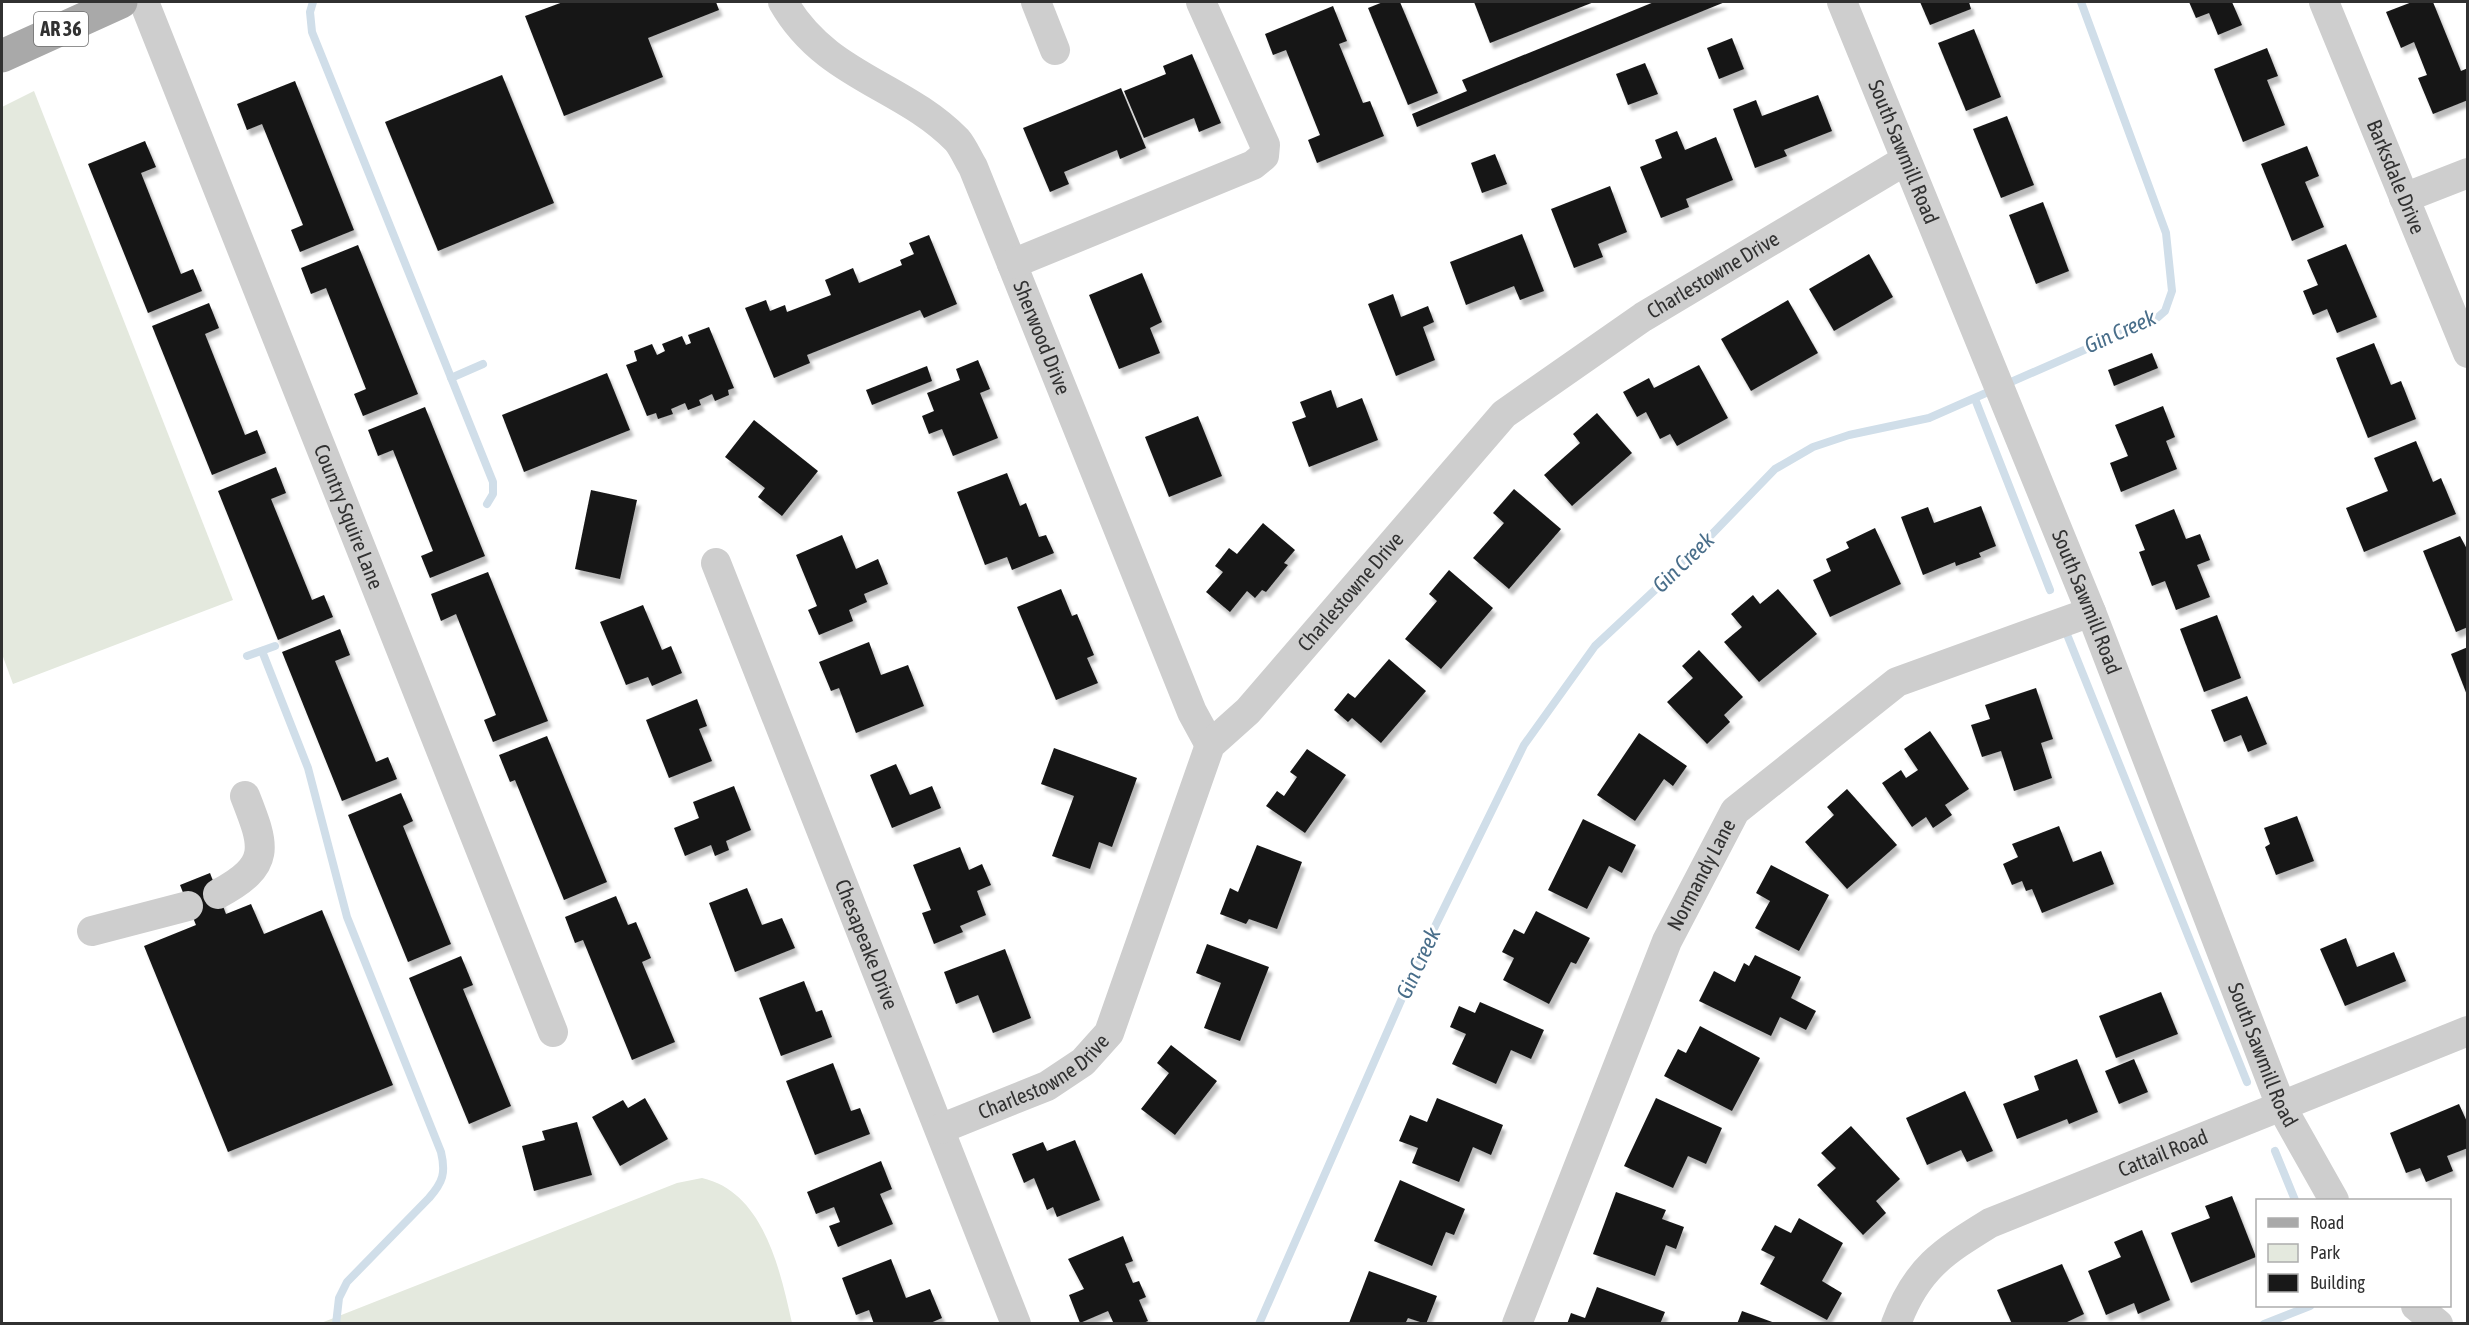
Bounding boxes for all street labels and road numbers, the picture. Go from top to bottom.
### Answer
road number: AR 36 [34,12,88,46]
street label: South Sawmill Road [1864,76,1944,227]
street label: Barksdale Drive [2363,116,2431,237]
street label: Charlestowne Drive [1642,226,1783,323]
street label: Sherwood Drive [1009,277,1076,398]
street label: Country Squire Lane [310,441,389,592]
street label: South Sawmill Road [2048,526,2127,677]
street label: Charlestowne Drive [1292,527,1408,656]
street label: Normandy Lane [1662,814,1740,934]
street label: Chesapeake Drive [831,876,904,1013]
street label: South Sawmill Road [2224,979,2303,1131]
street label: Charlestowne Drive [974,1029,1113,1123]
street label: Cattail Road [2114,1124,2211,1181]

